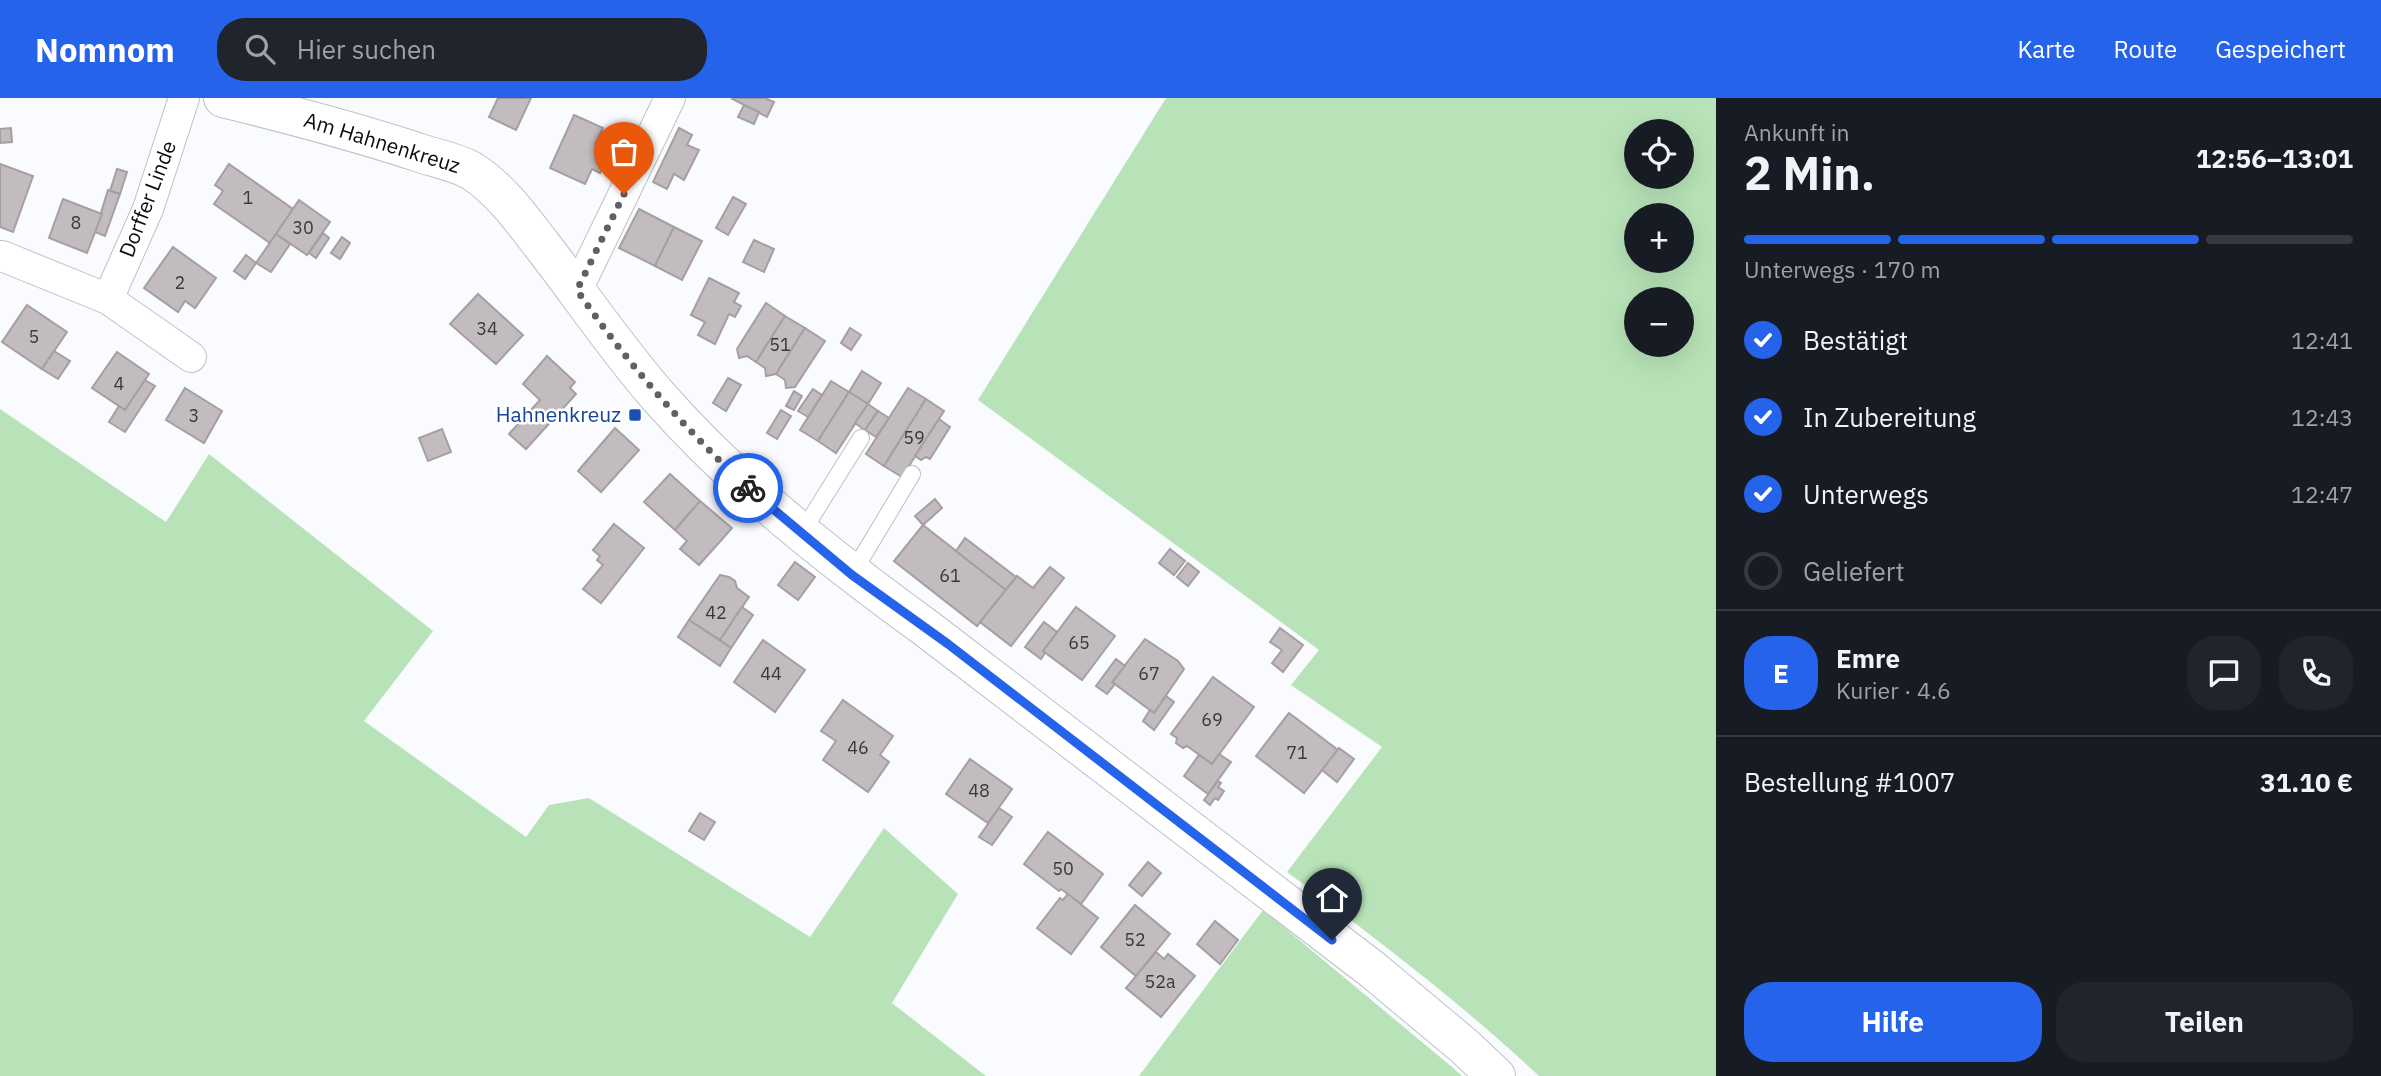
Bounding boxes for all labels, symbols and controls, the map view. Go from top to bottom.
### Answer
search box [217,18,707,81]
text: Nomnom [35,28,175,71]
icon: search [241,30,279,68]
text: Hier suchen [297,32,436,66]
text: Karte [2017,33,2076,65]
text: Route [2114,33,2177,65]
text: Gespeichert [2215,33,2346,65]
street label: Am Hahnenkreuz [301,105,464,179]
text: Ankunft in [1744,117,1850,147]
map controls [1624,119,1694,357]
button: locate [1624,119,1694,189]
pin [594,122,654,194]
icon: bag [605,133,643,171]
street label: Dorffer Linde [112,136,182,261]
text: 12:56–13:01 [2196,141,2353,175]
text: 2 Min. [1744,143,1875,203]
house number: 1 [243,186,253,209]
button: + [1624,203,1694,273]
house number: 8 [71,211,81,234]
house number: 30 [292,216,314,239]
text: Unterwegs · 170 m [1744,254,1941,284]
house number: 2 [175,271,185,294]
button: − [1624,287,1694,357]
house number: 34 [476,317,498,340]
icon: check [1744,321,1782,359]
text: Bestätigt [1803,323,1908,357]
house number: 5 [29,325,39,348]
text: 12:41 [2291,325,2353,355]
house number: 51 [769,333,791,356]
house number: 4 [114,372,125,395]
icon: check [1744,398,1782,436]
place label: Hahnenkreuz [496,400,621,428]
text: In Zubereitung [1803,400,1976,434]
text: 12:43 [2291,402,2353,432]
house number: 3 [189,404,199,427]
marker: Hahnenkreuz [627,407,643,423]
house number: 59 [903,426,925,449]
courier [713,453,783,523]
icon: bike [729,469,767,507]
icon: check [1744,475,1782,513]
text: Unterwegs [1803,477,1929,511]
text: 12:47 [2291,479,2353,509]
text: Geliefert [1803,554,1905,588]
house number: 61 [939,564,961,587]
house number: 42 [705,601,727,624]
house number: 65 [1068,631,1090,654]
button: chat [2187,636,2261,710]
button: phone [2279,636,2353,710]
text: Emre [1836,641,1900,675]
text: E [1773,656,1789,690]
house number: 44 [760,662,782,685]
house number: 67 [1138,662,1160,685]
text: Kurier · 4.6 [1836,675,1951,705]
house number: 69 [1201,708,1223,731]
house number: 46 [847,736,869,759]
house number: 71 [1286,741,1308,764]
text: Bestellung #1007 [1744,765,1955,799]
text: 31.10 € [2260,765,2353,799]
house number: 48 [968,779,990,802]
house number: 50 [1052,857,1074,880]
pin [1302,868,1362,940]
icon: home [1313,879,1351,917]
house number: 52 [1124,928,1146,951]
house number: 52a [1144,970,1176,993]
button: Hilfe [1744,982,2042,1062]
button: Teilen [2056,982,2353,1062]

